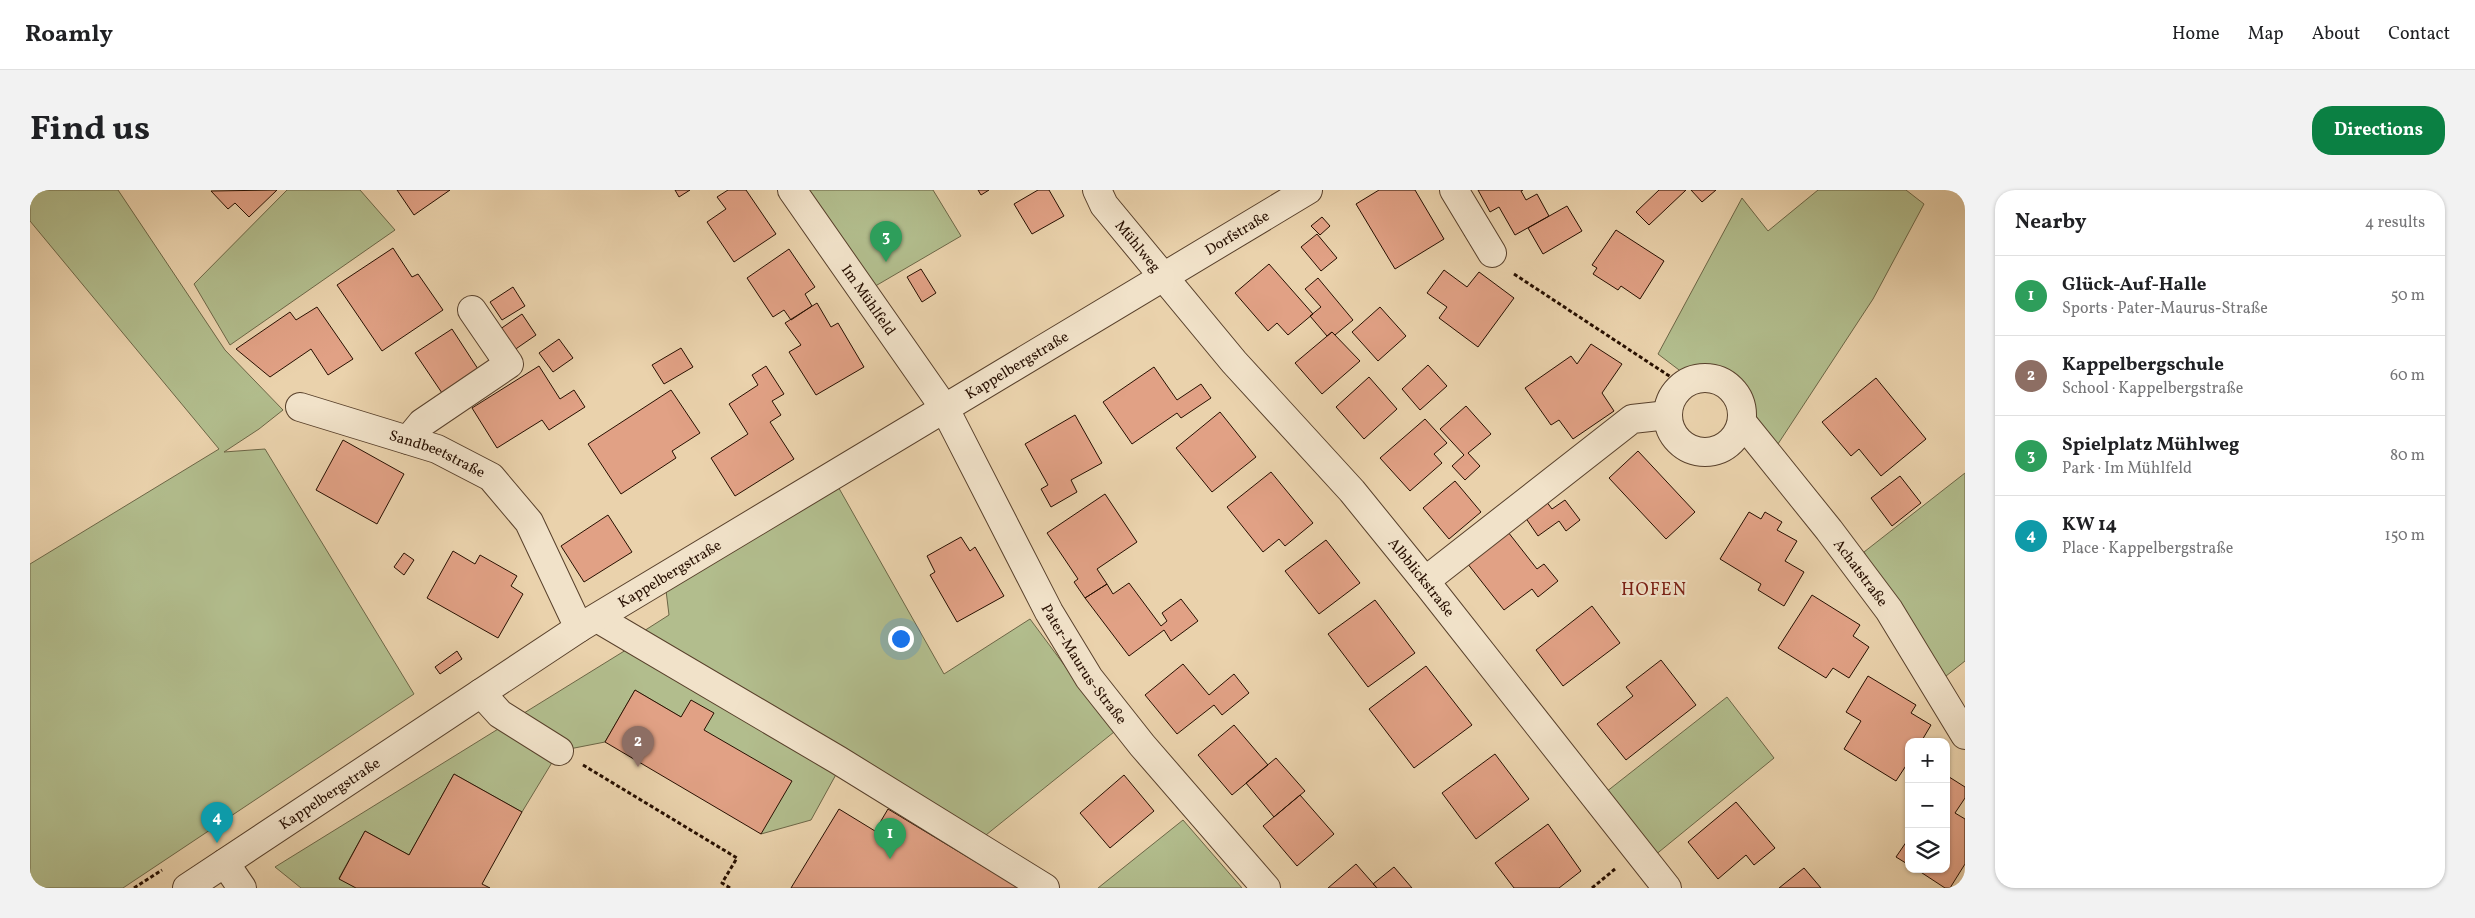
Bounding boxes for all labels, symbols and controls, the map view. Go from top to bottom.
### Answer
text: Roamly [25,18,113,52]
text: Home [2172,22,2220,47]
text: Map [2248,22,2284,47]
text: About [2312,22,2360,47]
text: Contact [2388,22,2450,47]
text: Find us [30,106,150,154]
button: Directions [2312,106,2445,155]
street label: Dorfstraße [1202,206,1274,261]
text: Nearby [2015,208,2086,237]
text: 4 results [2365,212,2425,234]
street label: Mühlweg [1109,217,1165,278]
pin: 3 [870,221,902,262]
street label: Im Mühlfeld [835,261,900,341]
text: Glück-Auf-Halle [2062,272,2207,298]
text: 1 [2028,285,2034,307]
text: 50 m [2391,285,2425,307]
text: Sports · Pater-Maurus-Straße [2062,298,2268,320]
street label: Kappelbergstraße [962,327,1073,406]
text: Kappelbergschule [2062,352,2224,378]
text: 2 [2027,365,2035,387]
text: 60 m [2390,365,2425,387]
text: School · Kappelbergstraße [2062,378,2243,400]
street label: Sandbeetstraße [386,426,488,484]
text: Spielplatz Mühlweg [2062,432,2239,458]
text: 3 [2027,445,2035,467]
text: 80 m [2390,445,2425,467]
text: Park · Im Mühlfeld [2062,458,2192,480]
text: KW 14 [2062,512,2117,538]
text: 4 [2026,525,2036,547]
text: 150 m [2384,525,2425,547]
street label: Albblickstraße [1382,534,1459,622]
street label: Achatstraße [1827,535,1892,612]
street label: Kappelbergstraße [615,536,726,614]
text: Place · Kappelbergstraße [2062,538,2233,560]
district label: HOFEN [1621,578,1687,603]
street label: Pater-Maurus-Straße [1035,601,1131,730]
your location [888,626,914,652]
pin: 2 [622,726,654,767]
map controls [1905,738,1950,873]
button: + [1905,738,1950,783]
street label: Kappelbergstraße [276,754,385,836]
button: − [1905,783,1950,828]
pin: 4 [201,802,233,843]
pin: 1 [874,818,906,859]
button: layers [1905,828,1950,873]

